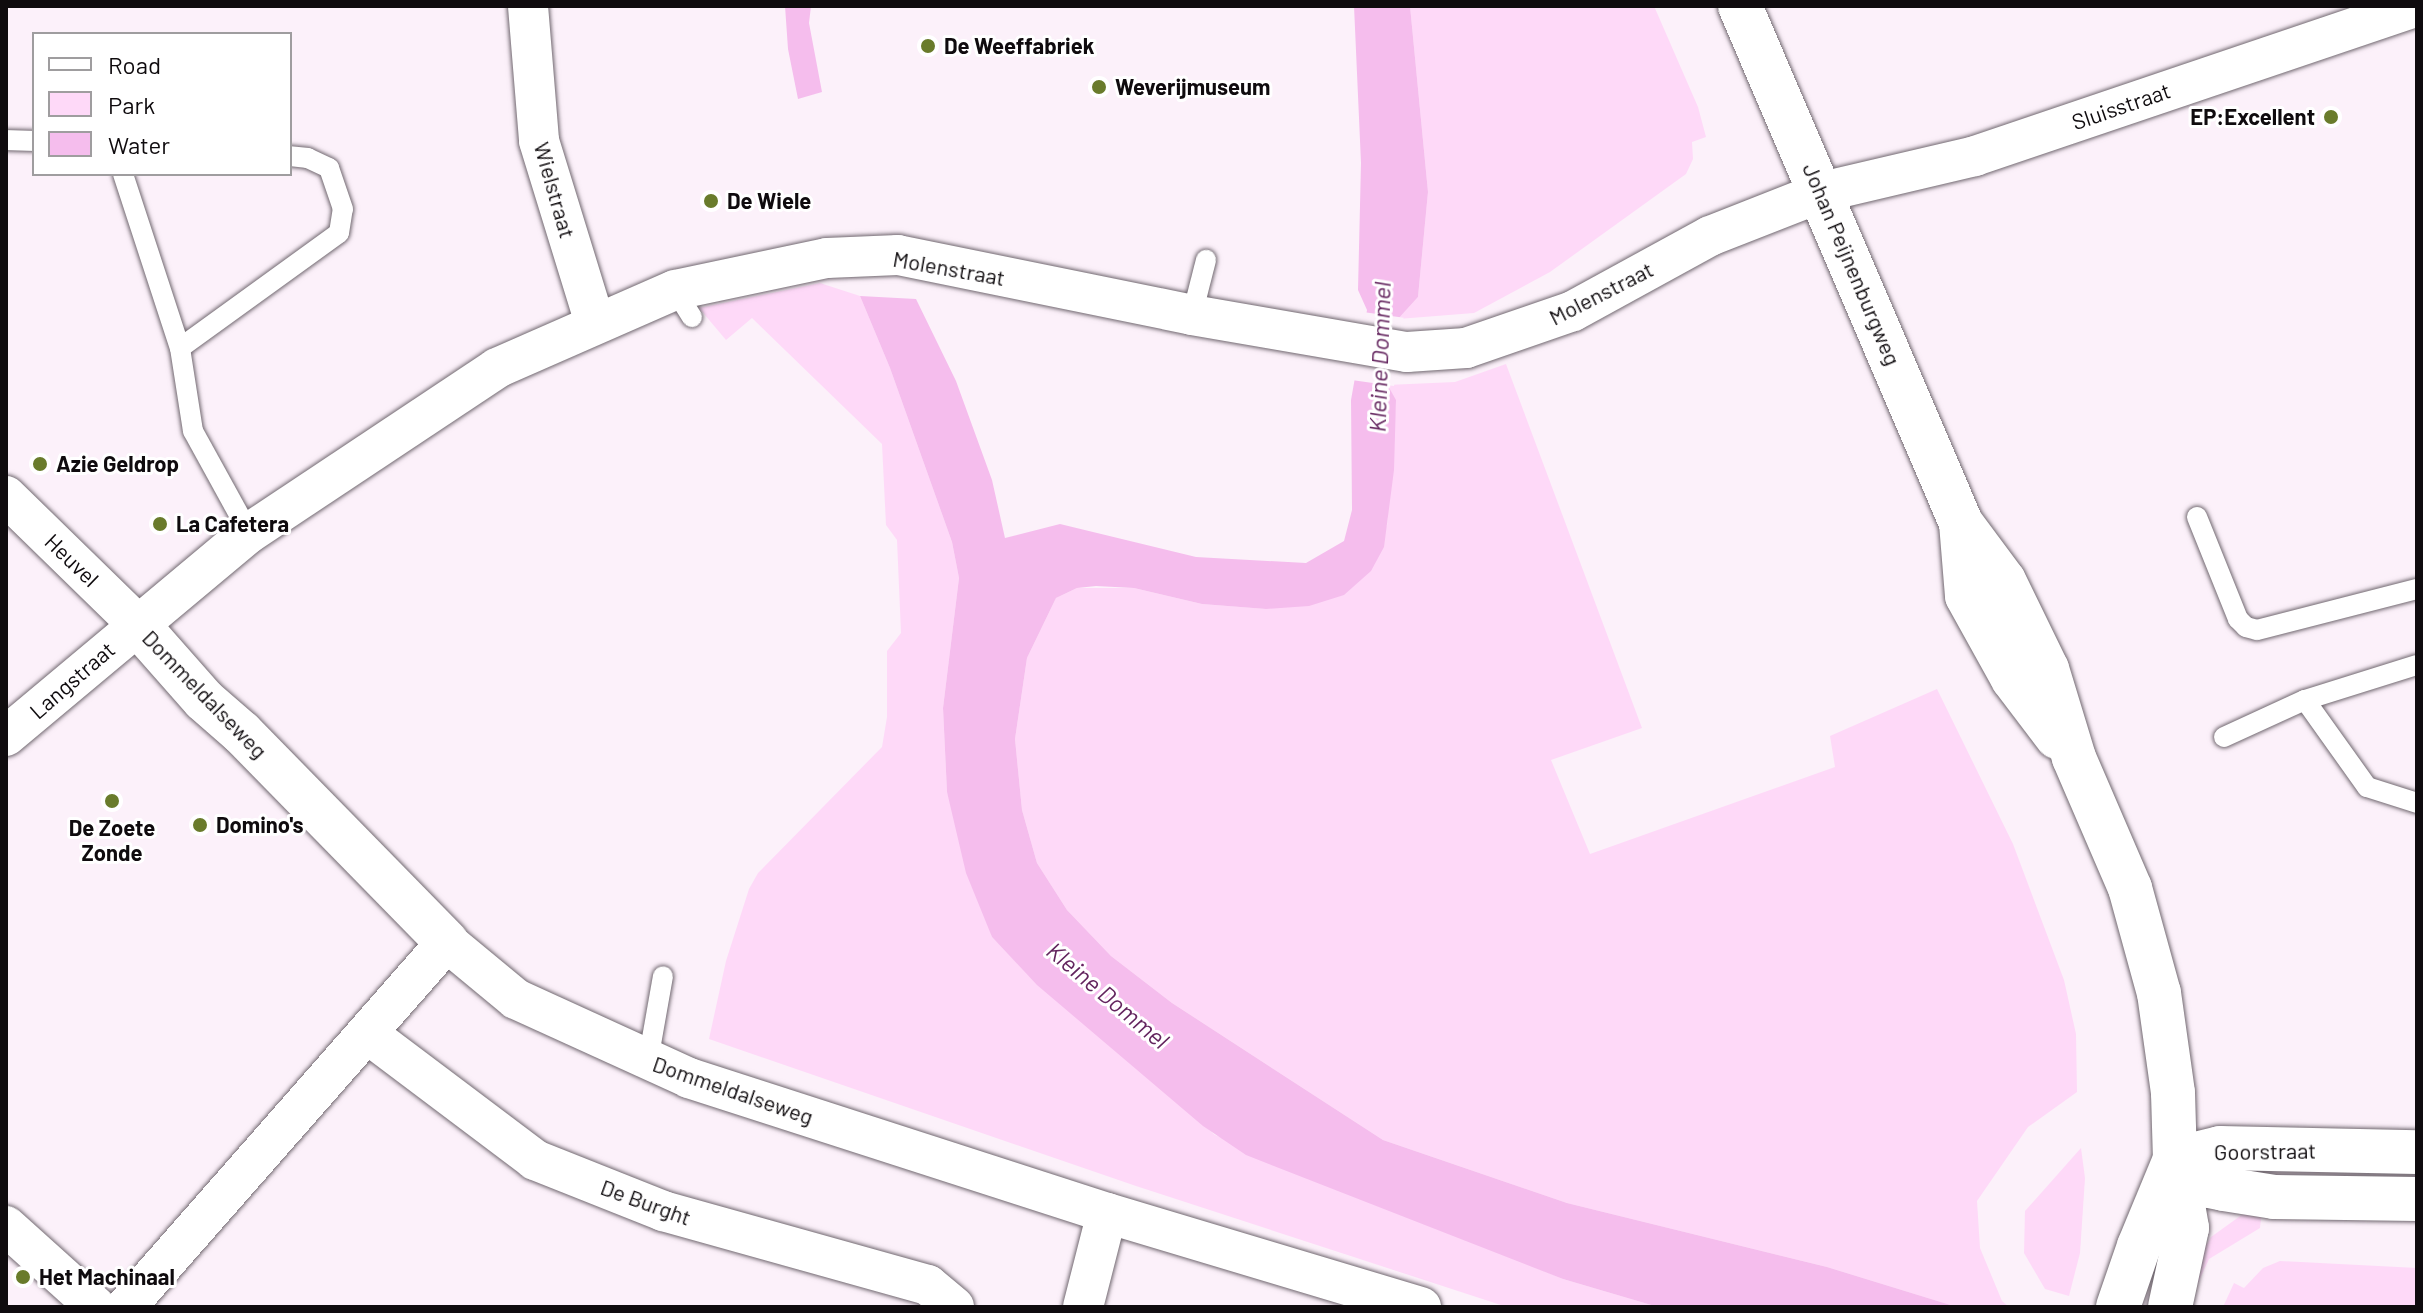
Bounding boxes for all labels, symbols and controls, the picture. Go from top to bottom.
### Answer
legend [32,32,292,176]
place label: De Weeffabriek [944,33,1094,59]
marker: De Weeffabriek [919,37,937,55]
text: Road [108,50,161,79]
place label: Weverijmuseum [1115,74,1270,100]
street label: Sluisstraat [2068,77,2174,135]
marker: Weverijmuseum [1090,78,1108,96]
text: Park [108,90,155,119]
place label: EP:Excellent [2190,104,2315,130]
marker: EP:Excellent [2322,108,2340,126]
text: Water [108,130,170,159]
street label: Wielstraat [529,139,581,241]
street label: Johan Peijnenburgweg [1797,159,1907,369]
place label: De Wiele [727,188,811,214]
marker: De Wiele [702,192,720,210]
street label: Molenstraat [891,245,1007,291]
street label: Molenstraat [1545,256,1657,330]
water label: Kleine Dommel [1362,281,1396,433]
place label: Azie Geldrop [56,451,179,477]
marker: Azie Geldrop [31,455,49,473]
place label: La Cafetera [176,511,289,537]
marker: La Cafetera [151,515,169,533]
street label: Heuvel [40,528,104,592]
street label: Dommeldalseweg [137,624,273,764]
street label: Langstraat [24,636,120,724]
marker: De Zoete Zonde [103,792,121,810]
place label: Domino's [216,812,304,838]
place label: De Zoete Zonde [69,814,155,866]
marker: Domino's [191,816,209,834]
water label: Kleine Dommel [1041,936,1175,1054]
street label: Dommeldalseweg [649,1050,817,1130]
street label: Goorstraat [2214,1137,2316,1165]
street label: De Burght [597,1173,695,1231]
place label: Het Machinaal [39,1264,175,1290]
marker: Het Machinaal [14,1268,32,1286]

